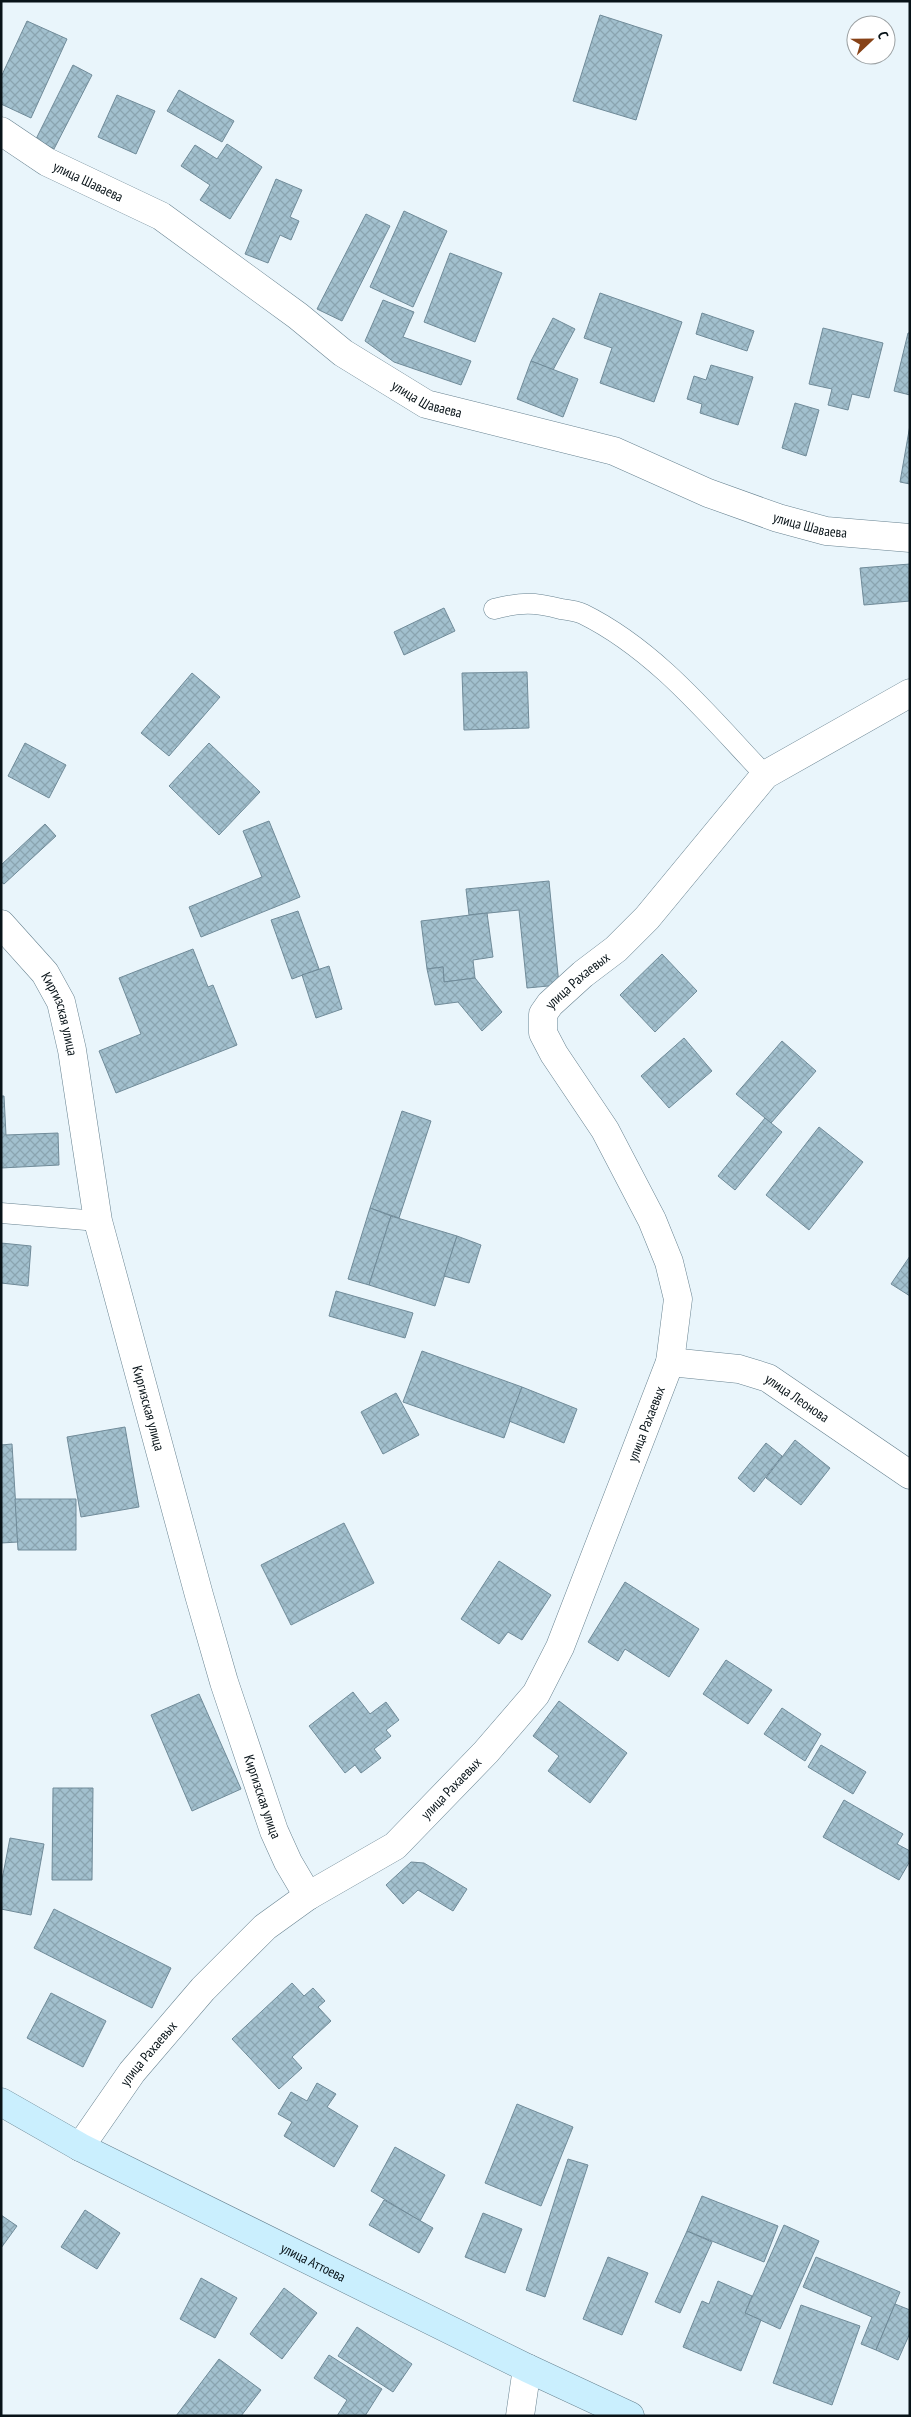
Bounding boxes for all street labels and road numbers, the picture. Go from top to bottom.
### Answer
street label: улица Шаваева [50,157,126,206]
street label: улица Шаваева [388,376,464,422]
street label: улица Шаваева [771,508,848,542]
street label: улица Рахаевых [540,948,613,1012]
street label: Киргизская улица [37,969,82,1057]
street label: Киргизская улица [128,1364,169,1453]
street label: улица Леонова [762,1370,833,1426]
street label: улица Рахаевых [623,1383,669,1464]
street label: Киргизская улица [240,1752,285,1842]
street label: улица Рахаевых [417,1753,485,1823]
street label: улица Рахаевых [116,2017,181,2089]
street label: улица Аттоева [278,2239,349,2286]

